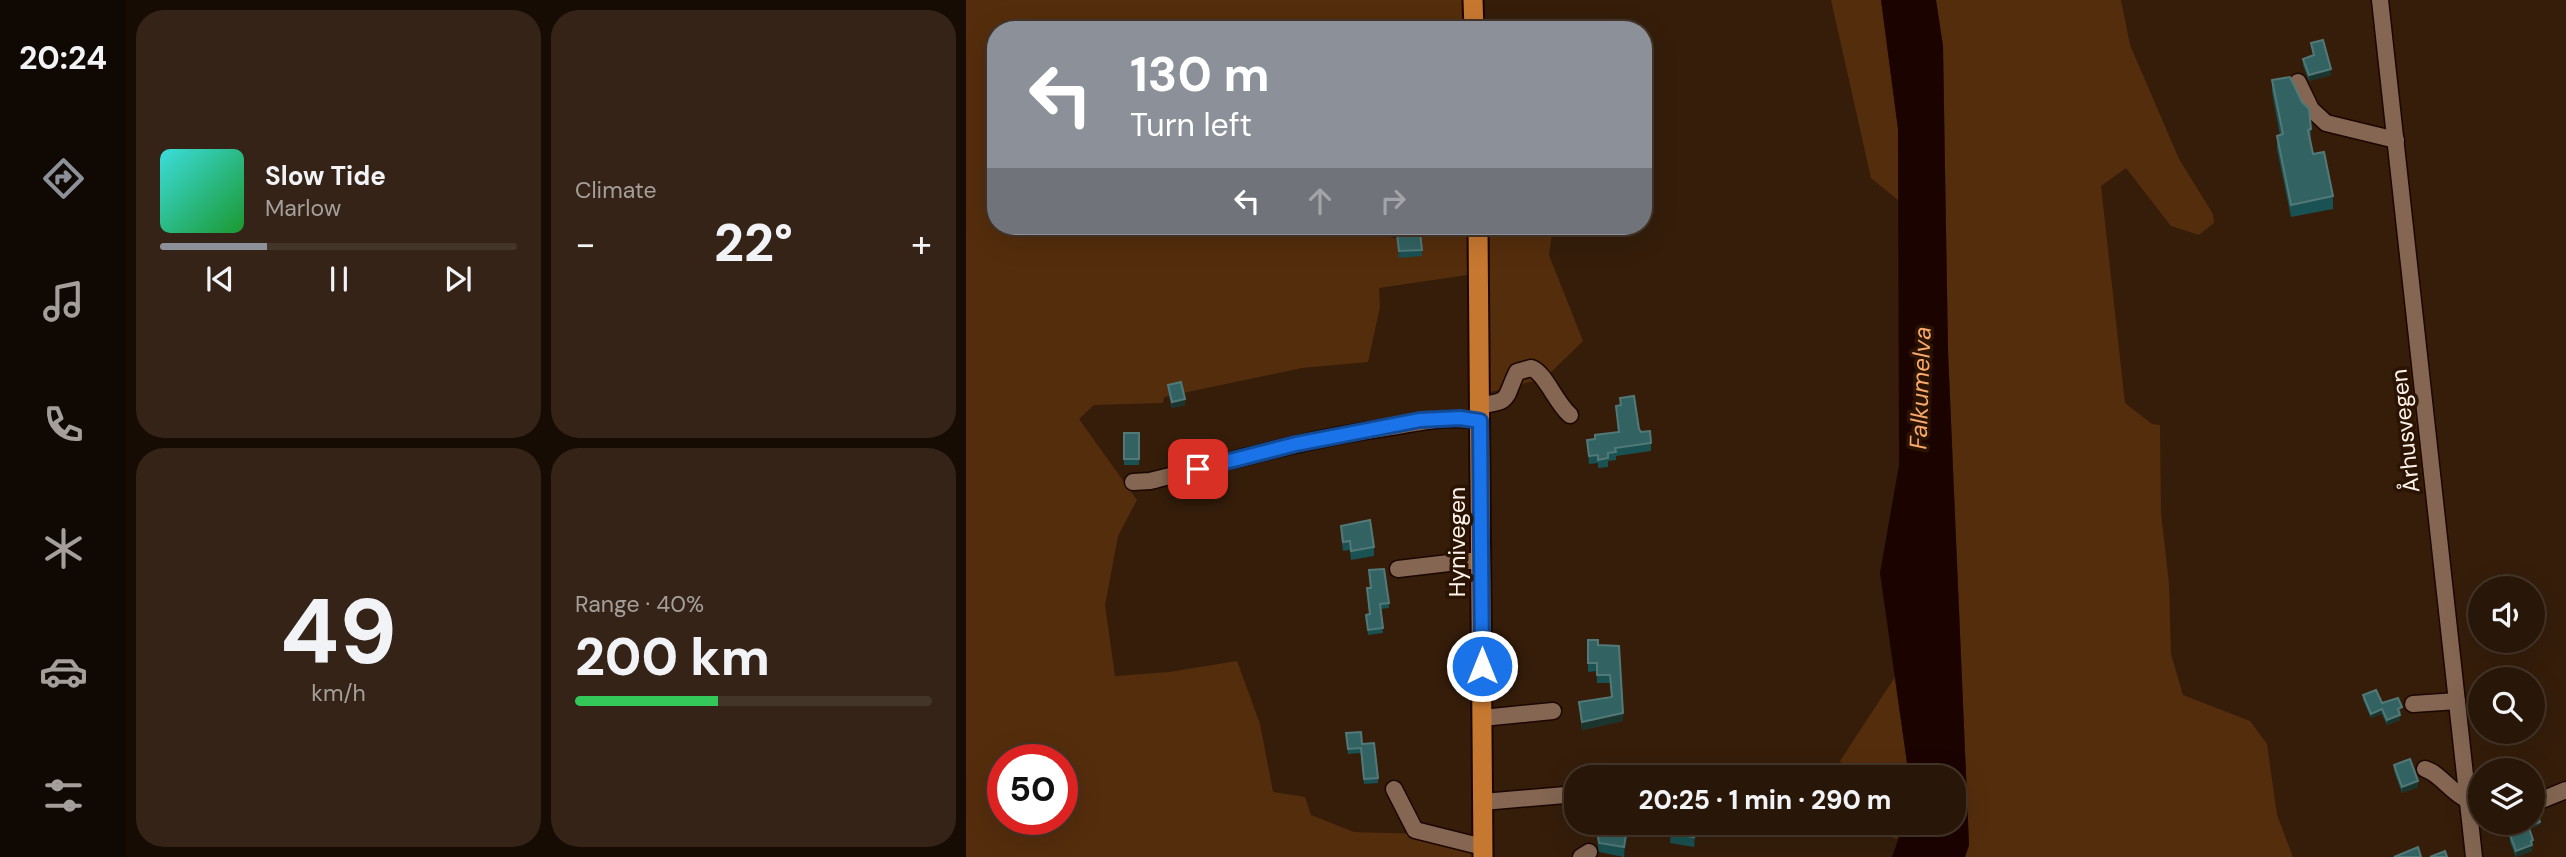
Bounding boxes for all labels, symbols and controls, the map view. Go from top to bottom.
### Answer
text: 20:24 [19,37,107,79]
text: 130 m [1130,42,1270,106]
icon: left [1015,49,1106,140]
text: Turn left [1130,104,1252,146]
icon: directions [39,154,88,203]
text: Slow Tide [265,159,386,193]
text: Climate [575,175,657,205]
icon: left [1228,182,1266,220]
icon: ahead [1301,182,1339,220]
icon: right [1374,182,1412,220]
text: Marlow [265,193,341,223]
text: 22° [714,209,793,277]
text: − [575,219,596,269]
text: + [911,219,932,269]
icon: previous [201,260,239,298]
icon: pause [320,260,358,298]
icon: next [439,260,477,298]
icon: music [39,277,88,326]
water label: Falkumelva [1902,326,1938,450]
street label: Århusvegen [2384,368,2426,494]
icon: phone [39,400,88,449]
pin [1168,439,1228,499]
icon: arrive [1179,450,1217,488]
street label: Hynivegen [1442,487,1472,597]
icon: climate [39,524,88,573]
text: 49 [280,573,397,691]
map controls [2468,576,2545,835]
button: sound [2468,576,2545,653]
text: Range · 40% [575,589,704,619]
text: 200 km [575,623,770,691]
position arrow [1445,629,1519,703]
icon: car [39,647,88,696]
button: search [2468,667,2545,744]
text: km/h [311,678,366,708]
speed limit sign: 50 [987,744,1078,835]
button: layers [2468,758,2545,835]
icon: filters [39,771,88,820]
text: 20:25 · 1 min · 290 m [1639,783,1891,817]

